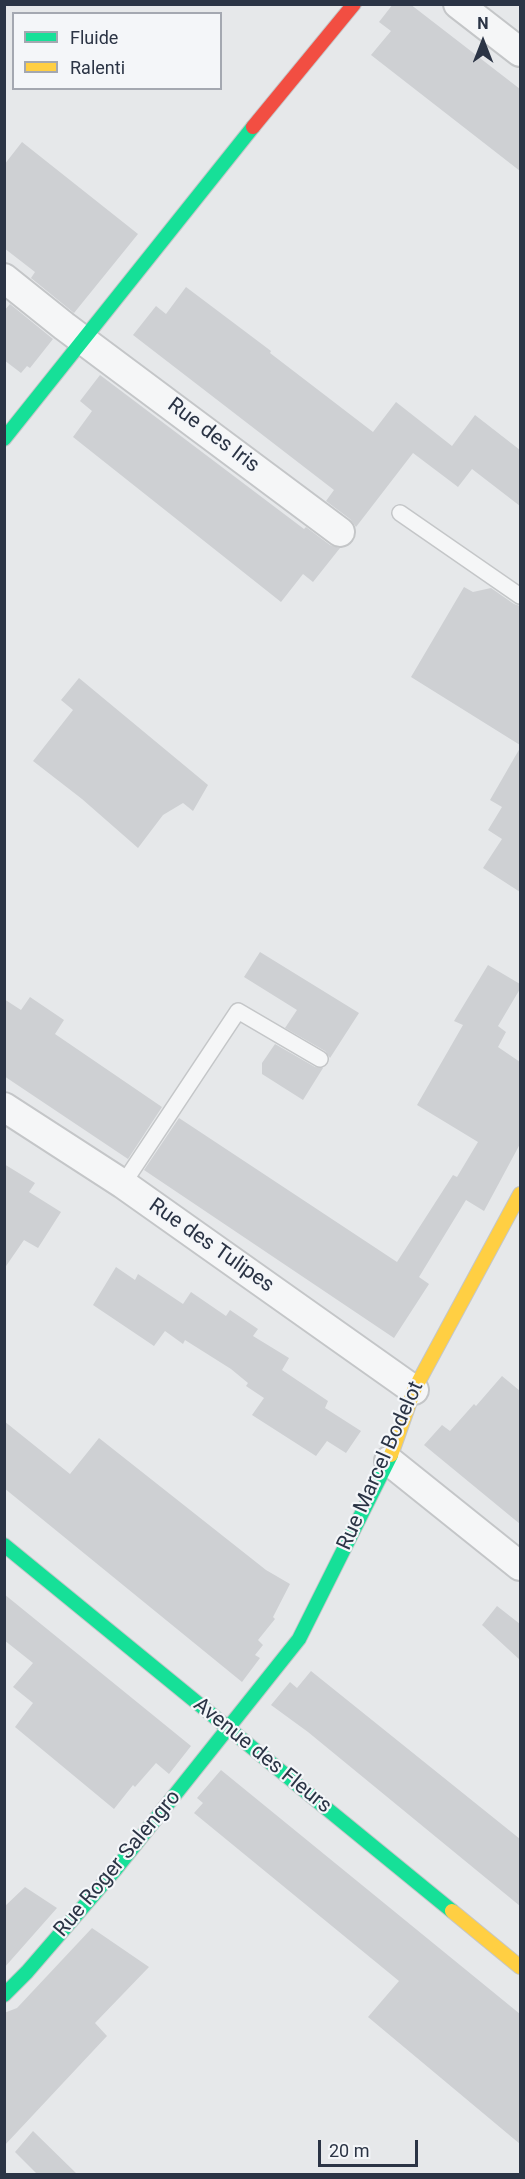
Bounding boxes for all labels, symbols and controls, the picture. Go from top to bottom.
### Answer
legend [12,12,222,90]
north arrow [453,12,513,72]
text: N [477,14,489,33]
text: Fluide [70,27,118,48]
text: Ralenti [70,57,125,78]
street label: Rue des Iris [162,393,264,479]
street label: Rue des Tulipes [144,1194,278,1298]
street label: Rue Marcel Bodelot [332,1378,430,1554]
street label: Avenue des Fleurs [188,1693,336,1819]
street label: Rue Roger Salengro [49,1786,187,1942]
scale bar [321,2128,422,2166]
text: 20 m [329,2140,369,2161]

